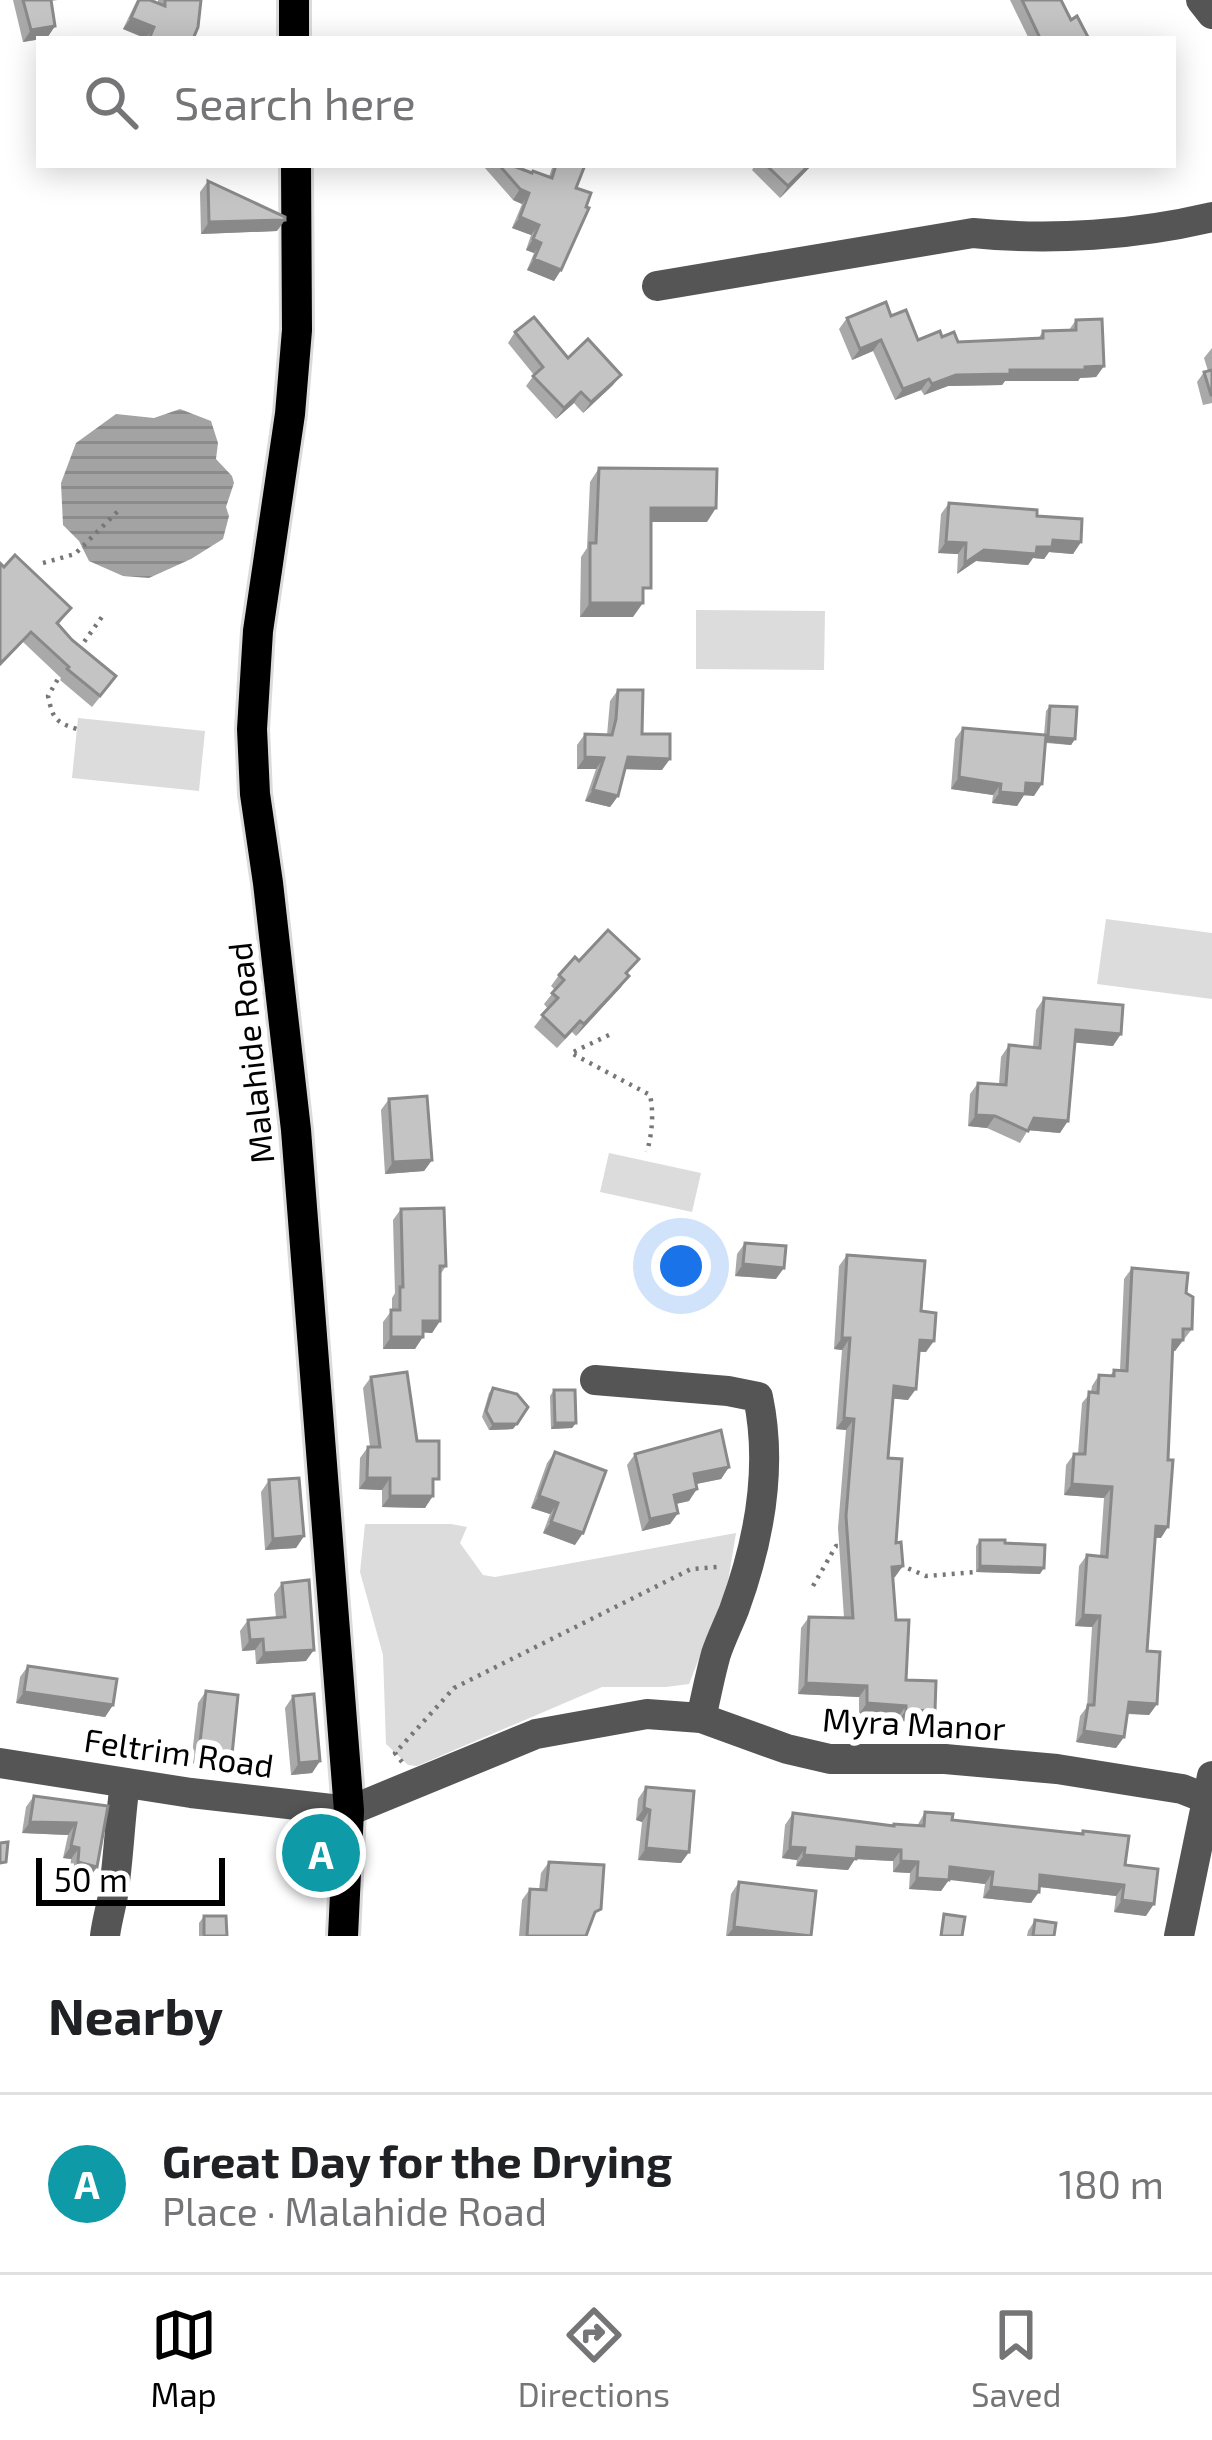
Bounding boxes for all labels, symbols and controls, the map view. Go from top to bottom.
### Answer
search box [36,36,1176,168]
icon: search [78,69,144,135]
text: Search here [174,75,416,129]
street label: Malahide Road [218,940,282,1166]
your location [651,1236,711,1296]
street label: Myra Manor [821,1698,1007,1748]
street label: Feltrim Road [82,1719,276,1785]
pin: A [282,1808,360,1898]
scale bar [36,1852,225,1905]
text: 50 m [54,1859,128,1899]
text: Nearby [48,1984,223,2045]
text: Great Day for the Drying [162,2133,672,2187]
text: A [74,2160,100,2207]
text: 180 m [1058,2160,1164,2207]
text: Place · Malahide Road [162,2187,547,2234]
tab: Map [151,2302,217,2414]
tab: Directions [518,2302,670,2414]
tab: Saved [971,2302,1061,2414]

